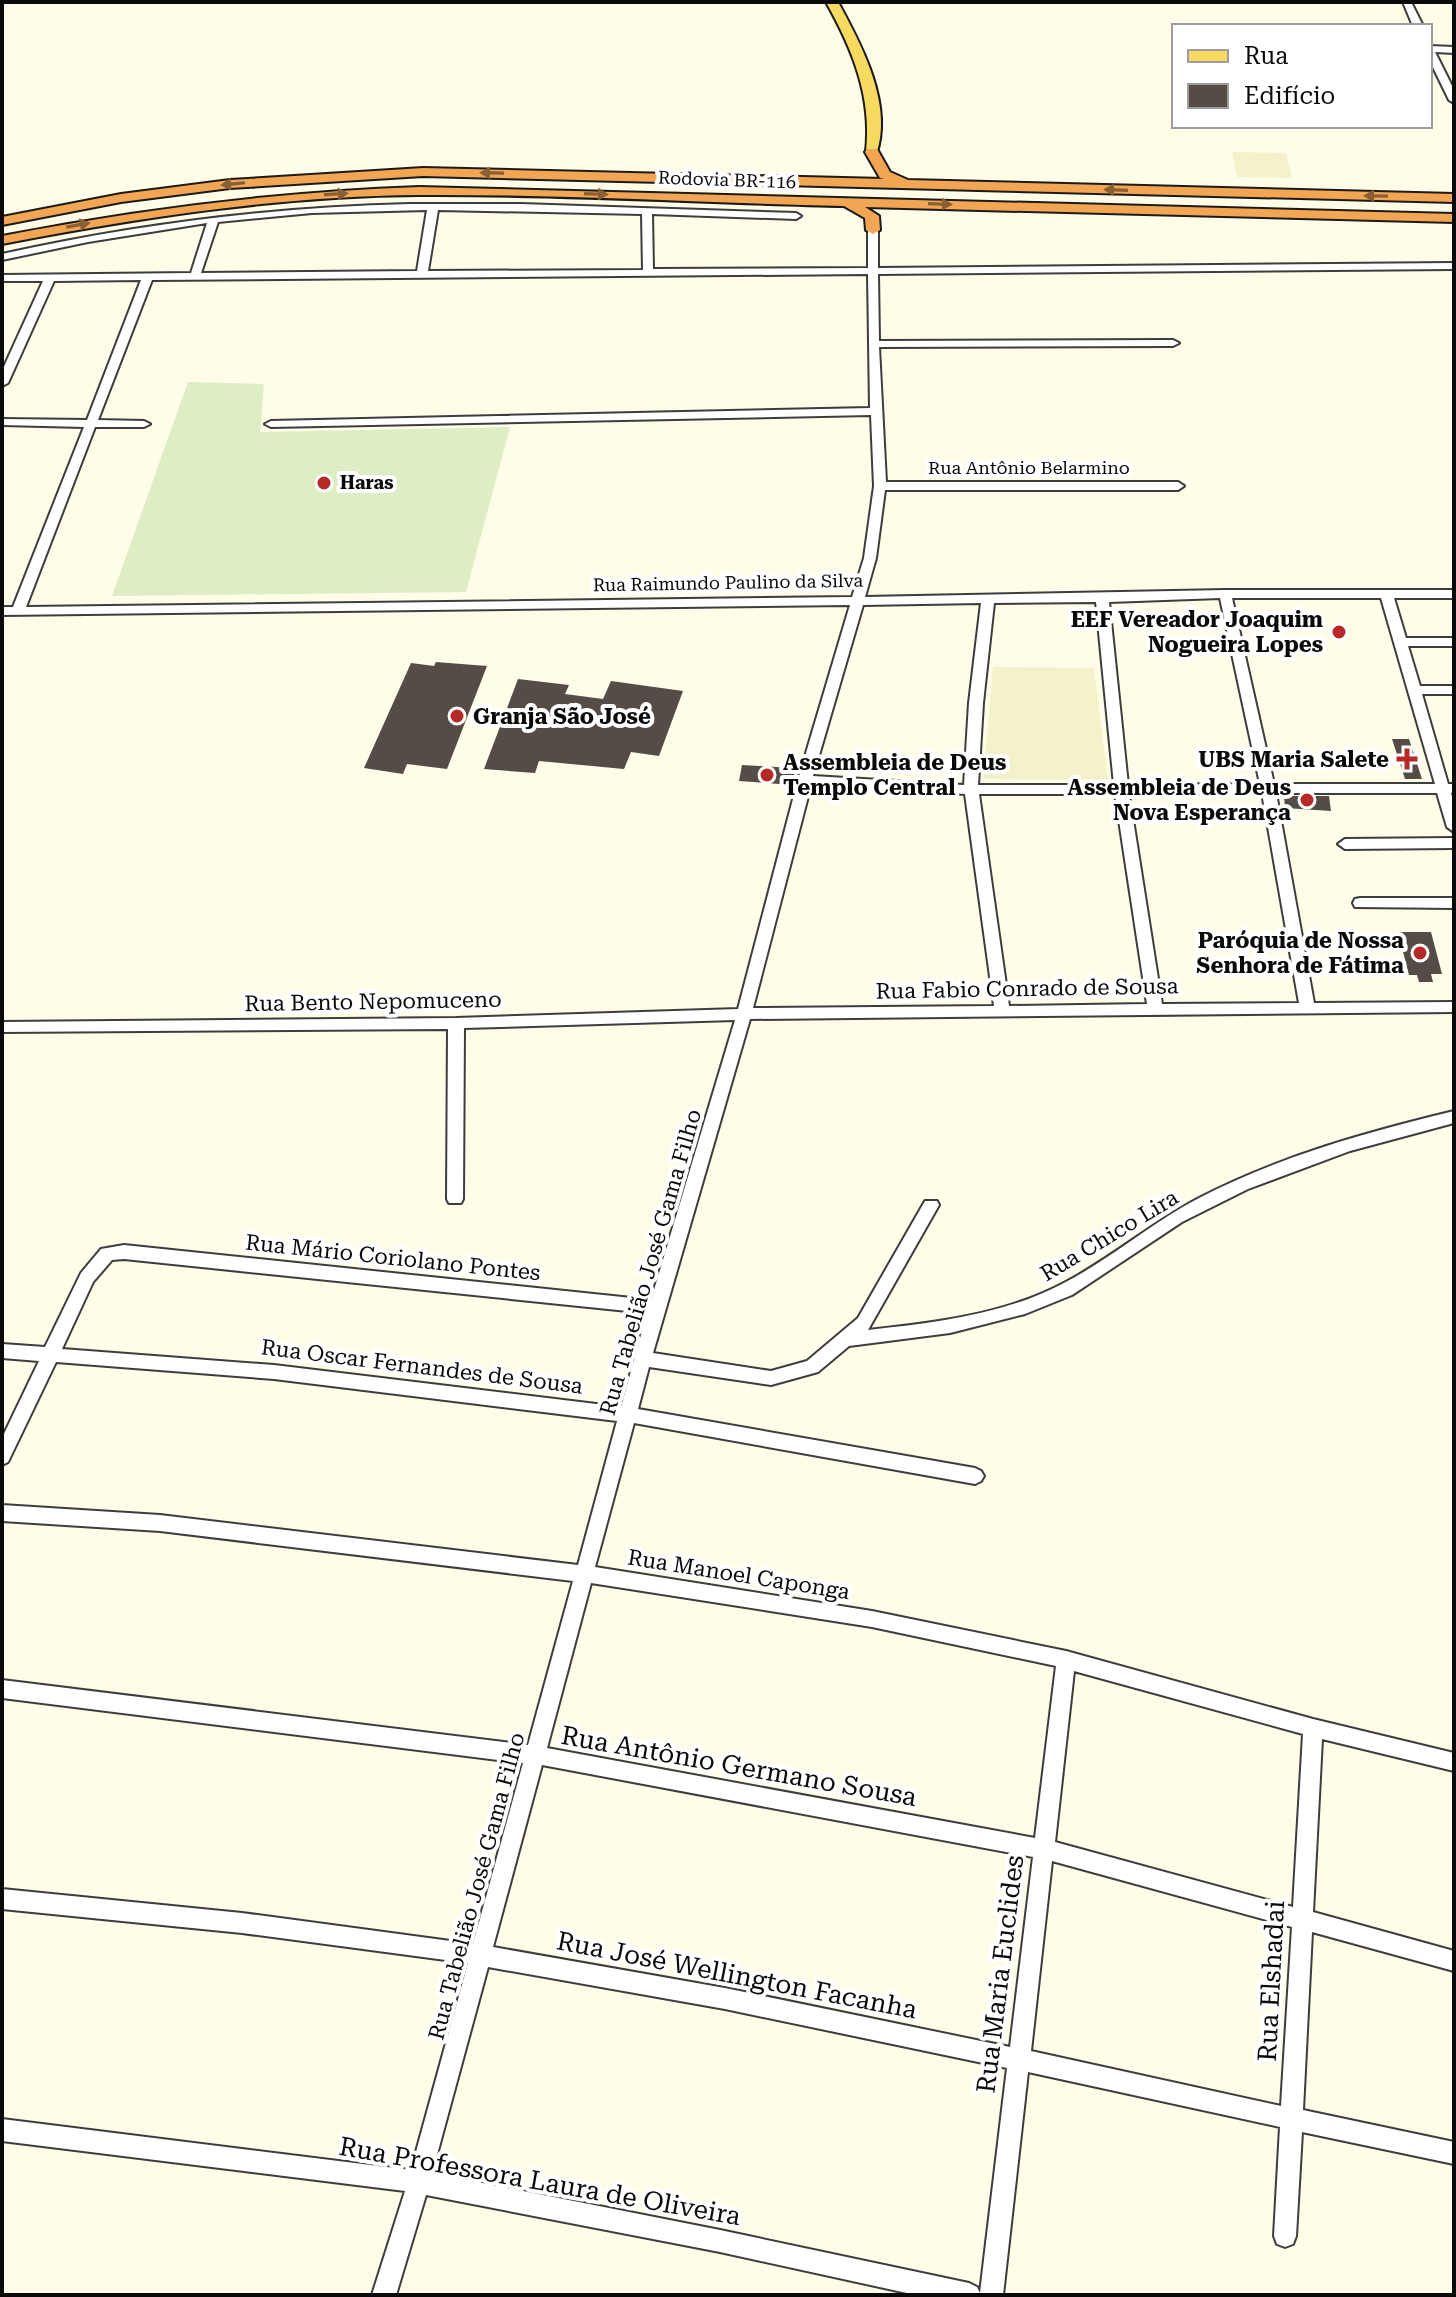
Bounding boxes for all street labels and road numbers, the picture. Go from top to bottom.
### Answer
street label: Rodovia BR-116 [658,167,797,192]
street label: Rua Antônio Belarmino [928,457,1130,478]
street label: Rua Raimundo Paulino da Silva [593,570,864,595]
street label: Rua Fabio Conrado de Sousa [875,973,1179,1004]
street label: Rua Bento Nepomuceno [244,987,502,1016]
street label: Rua Tabelião José Gama Filho [595,1106,706,1418]
street label: Rua Chico Lira [1036,1185,1183,1286]
street label: Rua Mário Coriolano Pontes [244,1230,542,1285]
street label: Rua Oscar Fernandes de Sousa [260,1334,584,1399]
street label: Rua Manoel Caponga [626,1545,852,1604]
street label: Rua Antônio Germano Sousa [559,1720,919,1812]
street label: Rua Tabelião José Gama Filho [423,1730,530,2043]
street label: Rua Maria Euclides [971,1853,1029,2095]
street label: Rua Elshadai [1252,1900,1290,2062]
street label: Rua José Wellington Facanha [554,1925,920,2025]
street label: Rua Professora Laura de Oliveira [337,2131,743,2231]

